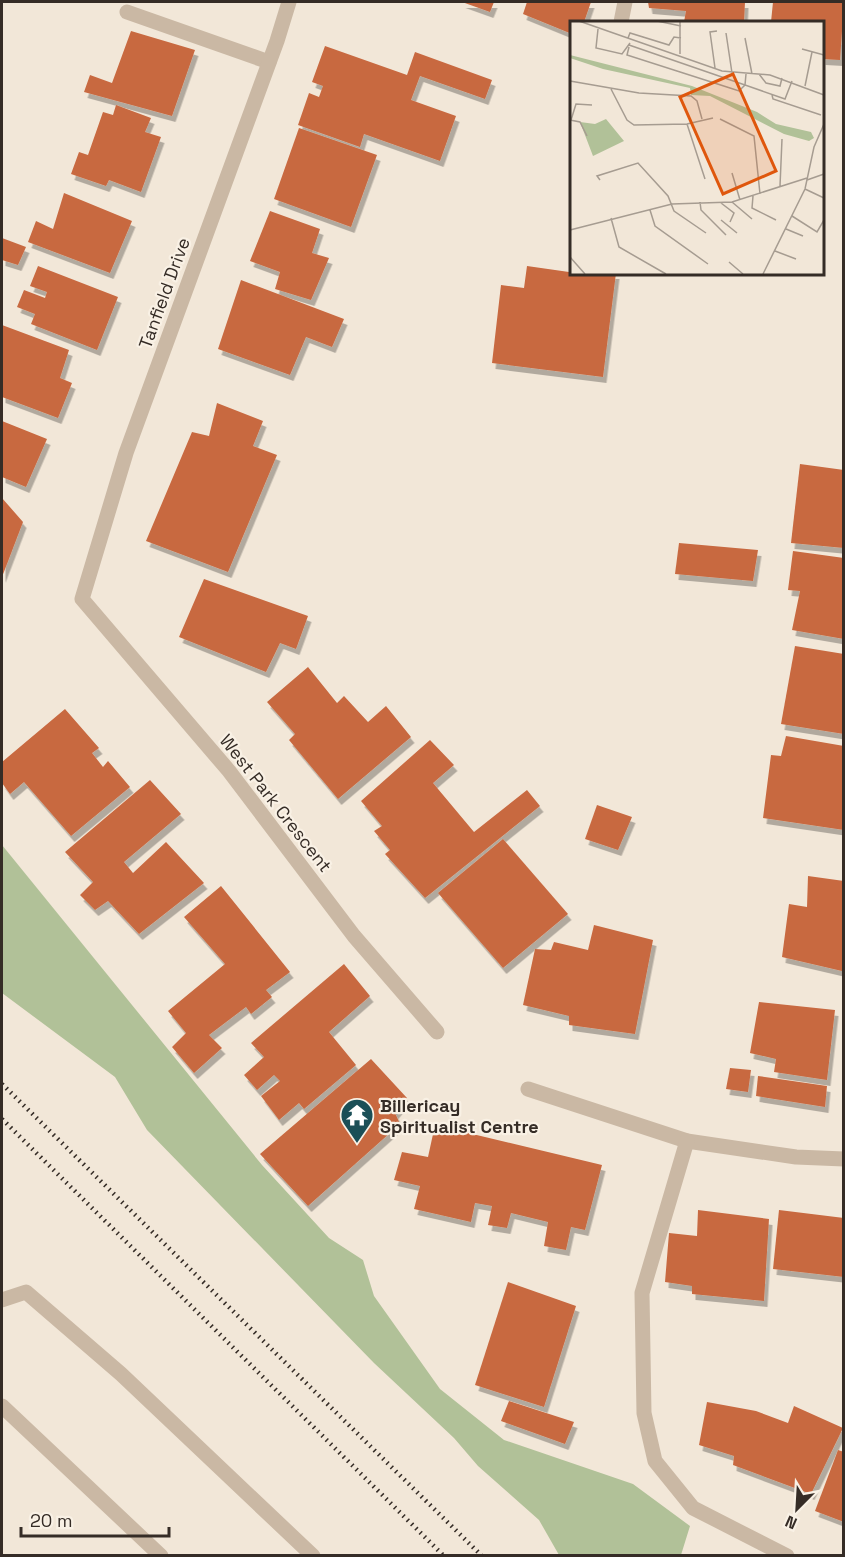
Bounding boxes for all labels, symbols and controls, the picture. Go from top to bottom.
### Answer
inset map [570,21,824,274]
street label: Tanfield Drive [133,234,195,352]
street label: West Park Crescent [215,729,337,877]
place label: Billericay Spiritualist Centre [380,1094,539,1138]
temple icon: Billericay Spiritualist Centre [339,1097,375,1144]
north arrow [767,1479,827,1539]
scale bar [21,1500,170,1538]
text: 20 m [30,1509,73,1532]
text: N [782,1510,800,1534]

